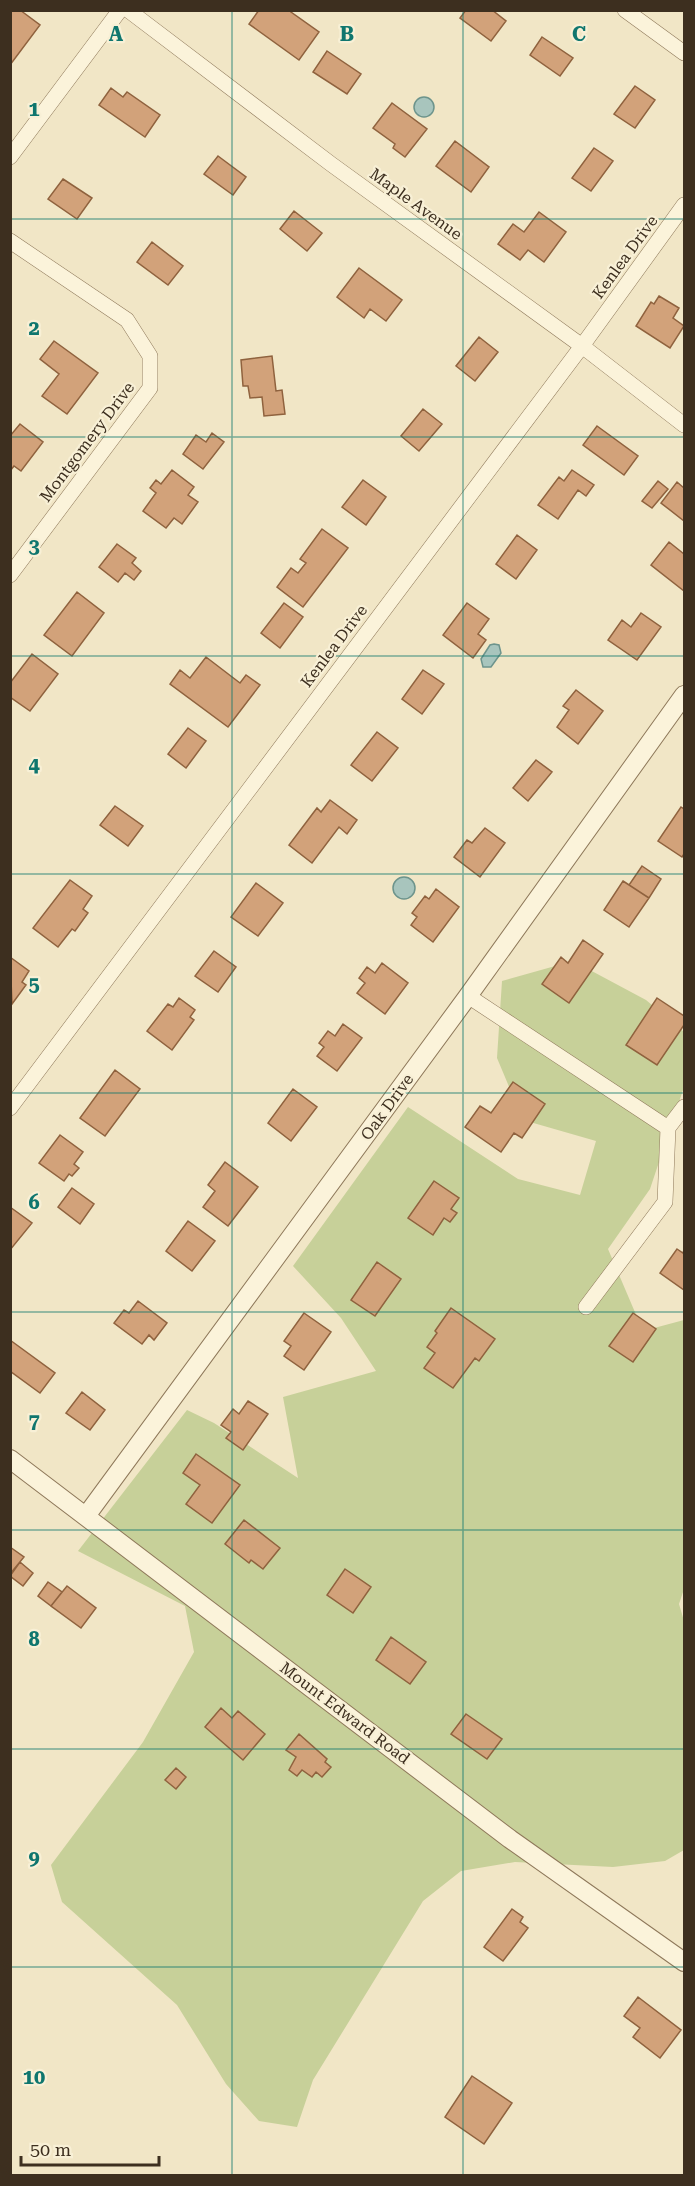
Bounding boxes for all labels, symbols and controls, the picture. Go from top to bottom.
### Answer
text: A [109,22,124,46]
text: B [340,22,354,46]
text: C [572,22,586,46]
text: 1 [28,97,40,121]
street label: Maple Avenue [366,164,466,244]
street label: Kenlea Drive [588,211,662,302]
text: 2 [28,316,40,340]
street label: Montgomery Drive [36,378,138,506]
text: 3 [28,534,40,558]
street label: Kenlea Drive [297,601,371,691]
text: 4 [28,753,40,777]
text: 5 [28,972,40,996]
street label: Oak Drive [357,1070,418,1144]
text: 6 [28,1190,40,1214]
text: 7 [28,1409,40,1433]
text: 8 [28,1627,40,1651]
street label: Mount Edward Road [276,1658,414,1768]
text: 9 [28,1846,40,1870]
text: 10 [23,2065,45,2089]
scale bar [21,2129,159,2167]
text: 50 m [30,2139,71,2160]

